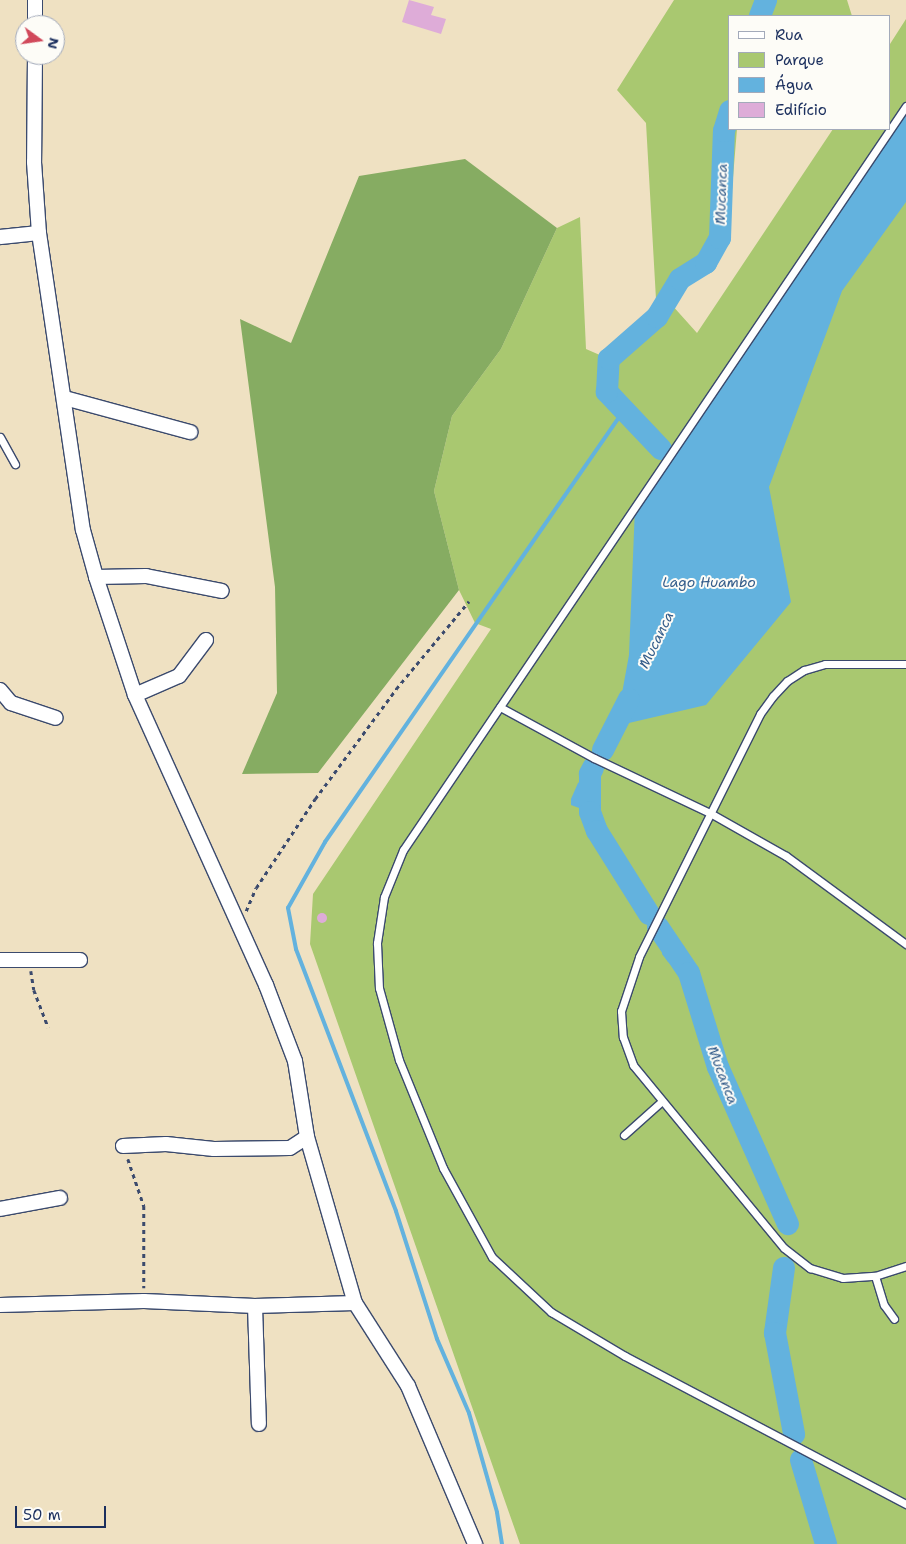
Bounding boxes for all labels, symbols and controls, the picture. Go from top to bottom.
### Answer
north arrow [15,15,65,65]
legend [728,15,891,130]
text: Rua [775,25,803,45]
text: N [44,36,64,51]
text: Parque [775,50,824,70]
text: Água [775,75,813,95]
text: Edifício [775,100,827,120]
water label: Mucanca [712,163,730,225]
water label: Lago Huambo [662,574,756,590]
water label: Mucanca [635,609,677,671]
water label: Mucanca [704,1044,742,1106]
scale bar [18,1496,109,1528]
text: 50 m [23,1505,61,1525]

